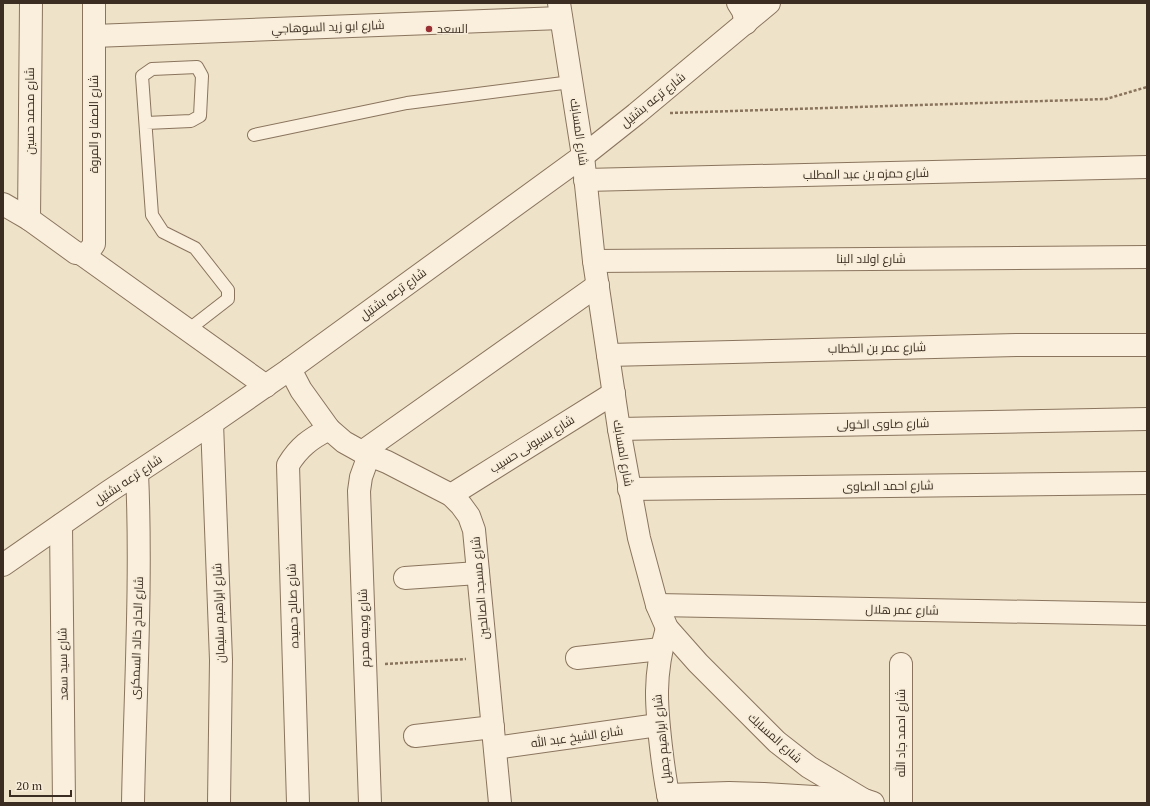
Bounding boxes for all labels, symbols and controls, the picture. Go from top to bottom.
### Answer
street label: شارع ابو زيد السوهاجي [271,17,385,39]
place label: السعد [437,21,468,36]
marker: السعد [424,24,434,34]
street label: شارع محمد حسين [22,67,38,155]
street label: شارع ترعه بشتيل [617,69,689,131]
street label: شارع الصفا و المروة [86,75,102,173]
street label: شارع المسابك [566,97,592,167]
street label: شارع حمزه بن عبد المطلب [803,165,929,183]
street label: شارع اولاد البنا [836,251,906,267]
street label: شارع ترعه بشتيل [356,264,430,324]
street label: شارع عمر بن الخطاب [828,339,926,357]
street label: شارع بسيونى حسيب [487,411,578,477]
street label: شارع صاوى الخولى [837,415,930,433]
street label: شارع المسابك [609,418,637,488]
street label: شارع ترعه بشتيل [91,451,165,509]
street label: شارع احمد الصاوى [842,477,934,495]
street label: شارع مسجد الصالحين [468,536,492,640]
street label: شارع ابراهيم سليمان [209,563,229,663]
street label: شارع صالح حميده [284,563,302,649]
street label: شارع الحاج خالد السمكرى [127,576,147,700]
street label: شارع وجيه محرم [355,588,373,668]
street label: شارع عمر هلال [865,601,939,619]
street label: شارع سيد سعد [54,627,72,701]
street label: شارع احمد جاد الله [893,689,909,777]
street label: شارع ابراهيم جميل [649,693,675,785]
street label: شارع المسابك [745,709,806,767]
street label: شارع الشيخ عبد الله [530,723,624,751]
scale bar [10,772,71,798]
text: 20 m [16,778,43,793]

